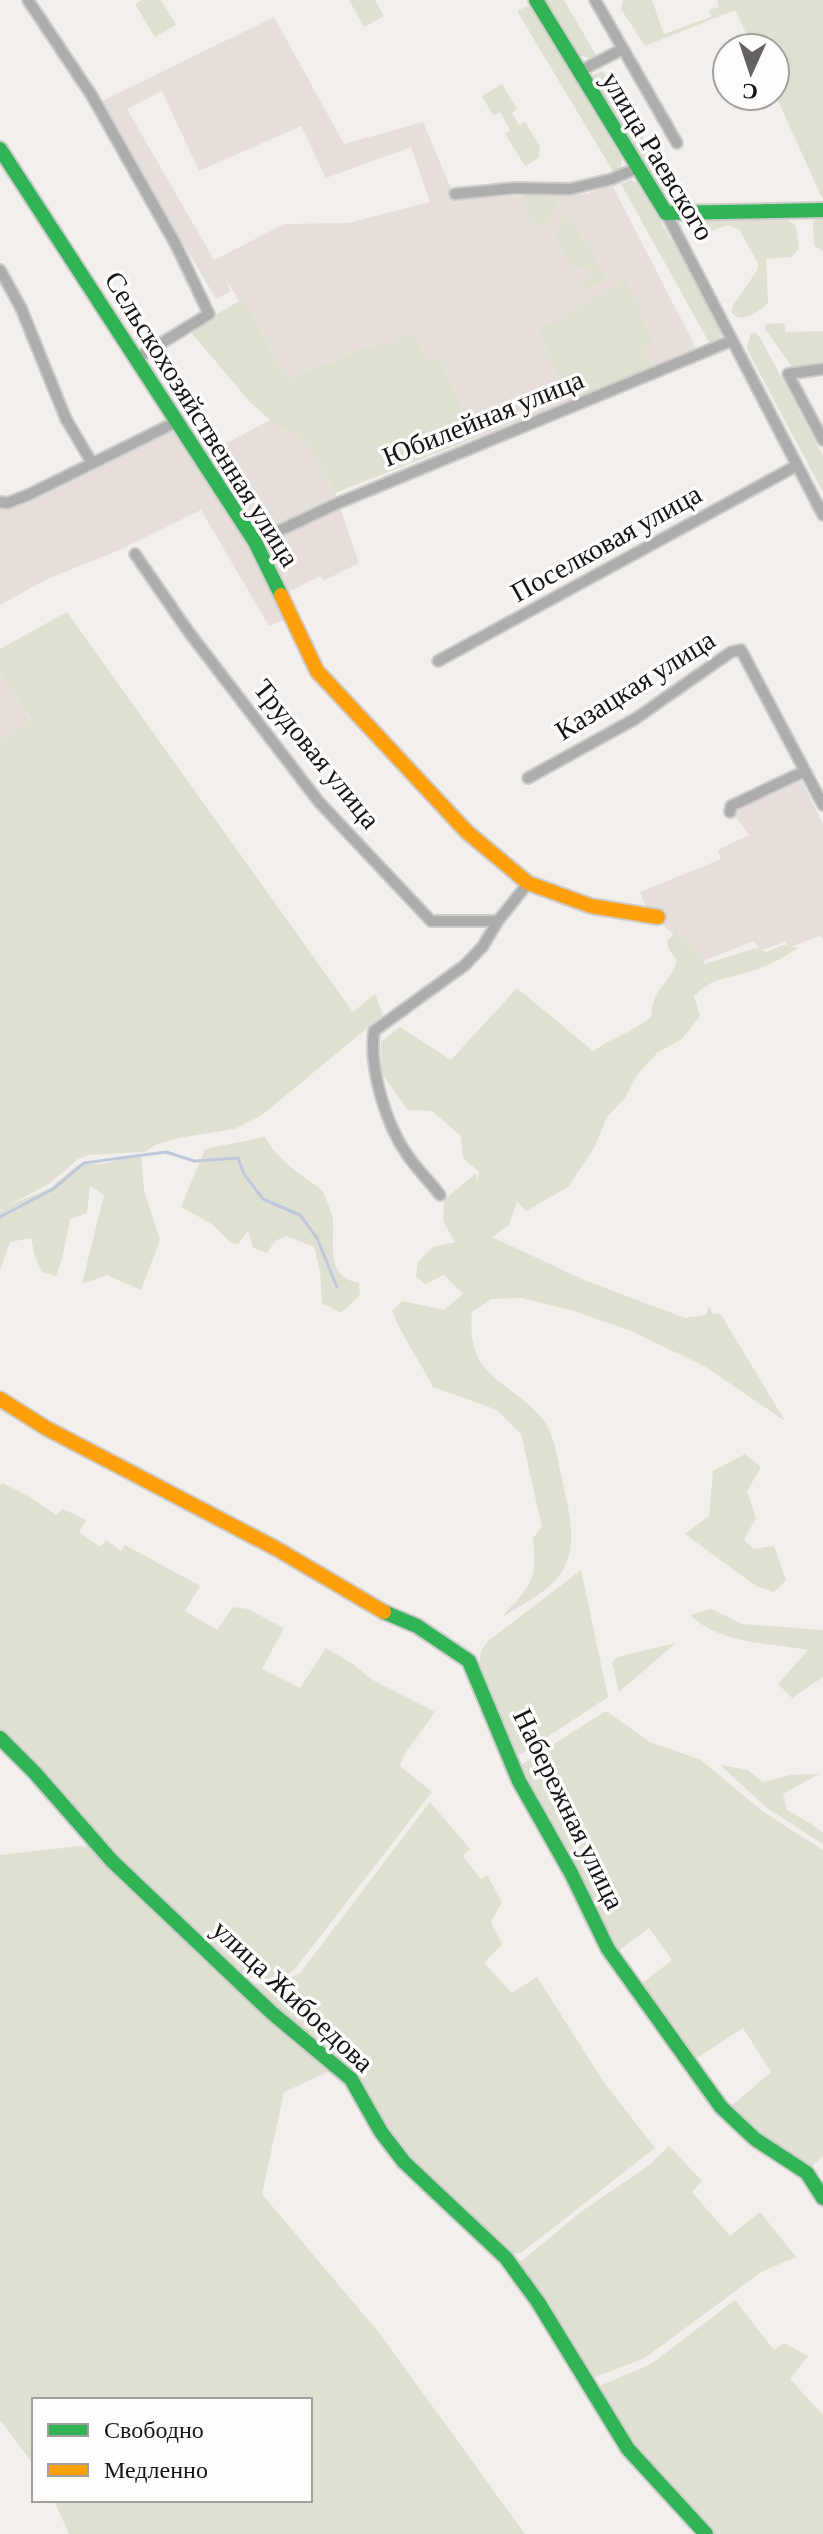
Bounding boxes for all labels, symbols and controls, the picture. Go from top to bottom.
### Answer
north arrow [711,32,791,112]
street label: улица Раевского [595,66,721,246]
text: С [741,79,759,104]
street label: Сельскохозяйственная улица [98,266,306,573]
street label: Юбилейная улица [378,363,589,472]
street label: Поселковая улица [505,478,707,608]
street label: Казацкая улица [550,623,721,746]
street label: Трудовая улица [247,673,387,835]
street label: Набережная улица [507,1704,631,1915]
street label: улица Жибоедова [206,1914,380,2079]
legend [32,2398,312,2502]
text: Свободно [104,2416,204,2443]
text: Медленно [104,2456,208,2483]

